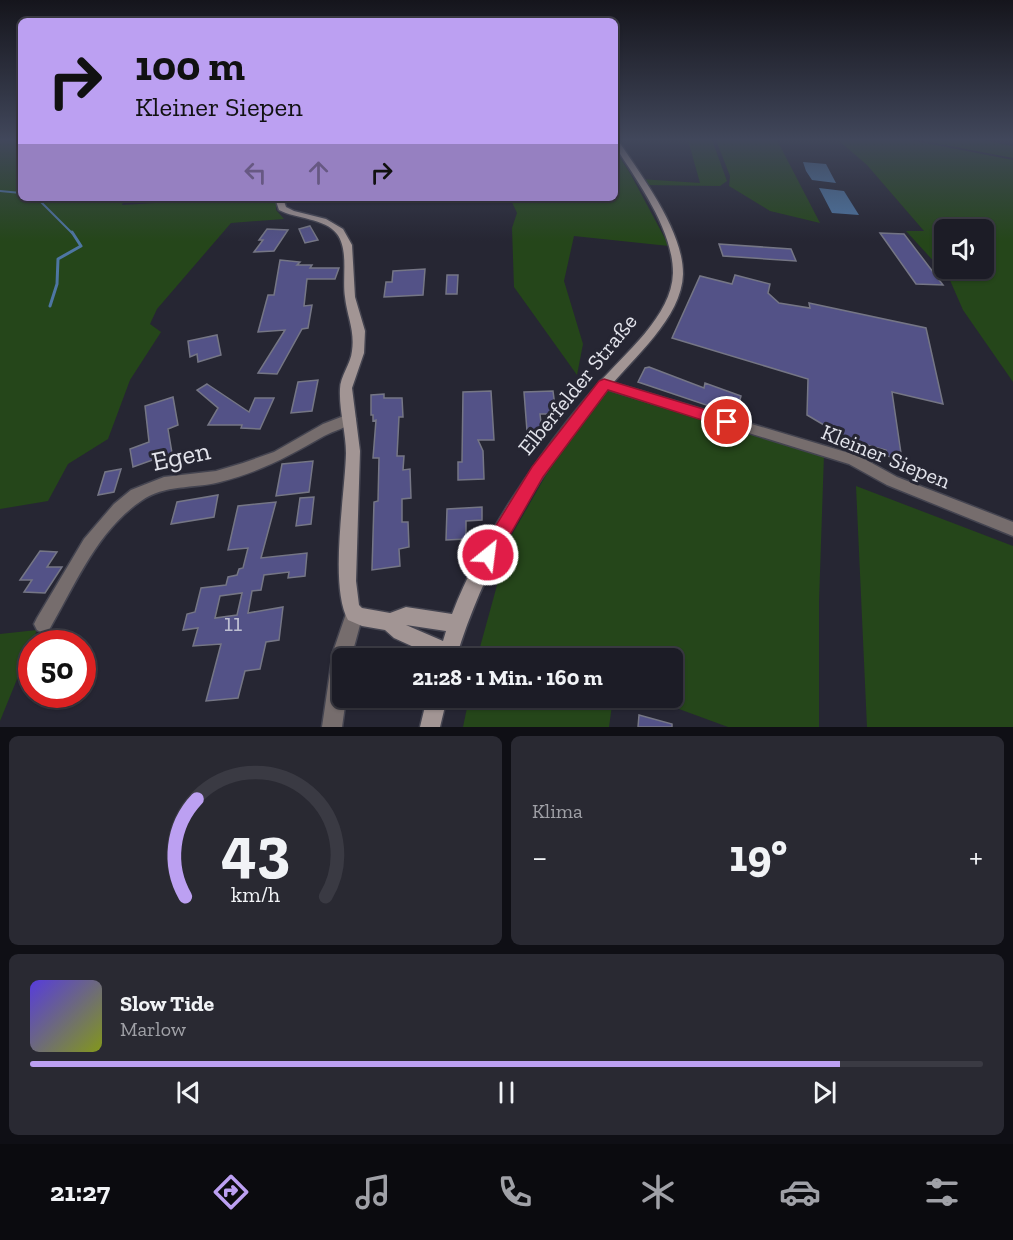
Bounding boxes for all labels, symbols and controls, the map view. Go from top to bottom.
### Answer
text: 100 m [135,40,245,91]
icon: right [36,42,114,120]
text: Kleiner Siepen [135,91,303,123]
icon: left [239,156,272,189]
icon: ahead [302,156,335,189]
icon: right [365,156,398,189]
map controls [934,219,994,279]
button: sound [934,219,994,279]
street label: Elberfelder Straße [512,308,643,460]
pin [701,396,752,447]
icon: arrive [710,405,743,438]
street label: Kleiner Siepen [817,418,955,495]
street label: Egen [149,434,214,478]
position arrow [456,523,520,587]
house number: 11 [224,608,242,637]
speed limit sign: 50 [18,630,96,708]
text: 21:28 · 1 Min. · 160 m [412,664,603,691]
text: Klima [532,799,583,823]
text: 43 [221,812,290,887]
text: 19° [729,829,787,883]
text: − [532,837,547,876]
text: + [969,837,983,876]
text: km/h [231,883,280,908]
text: Slow Tide [120,990,214,1017]
text: Marlow [120,1017,186,1041]
icon: previous [172,1076,205,1109]
icon: pause [490,1076,523,1109]
icon: next [808,1076,841,1109]
icon: directions [210,1171,252,1213]
icon: music [352,1171,394,1213]
icon: phone [494,1171,536,1213]
icon: climate [637,1171,679,1213]
icon: car [779,1171,821,1213]
icon: filters [921,1171,963,1213]
text: 21:27 [50,1176,110,1208]

